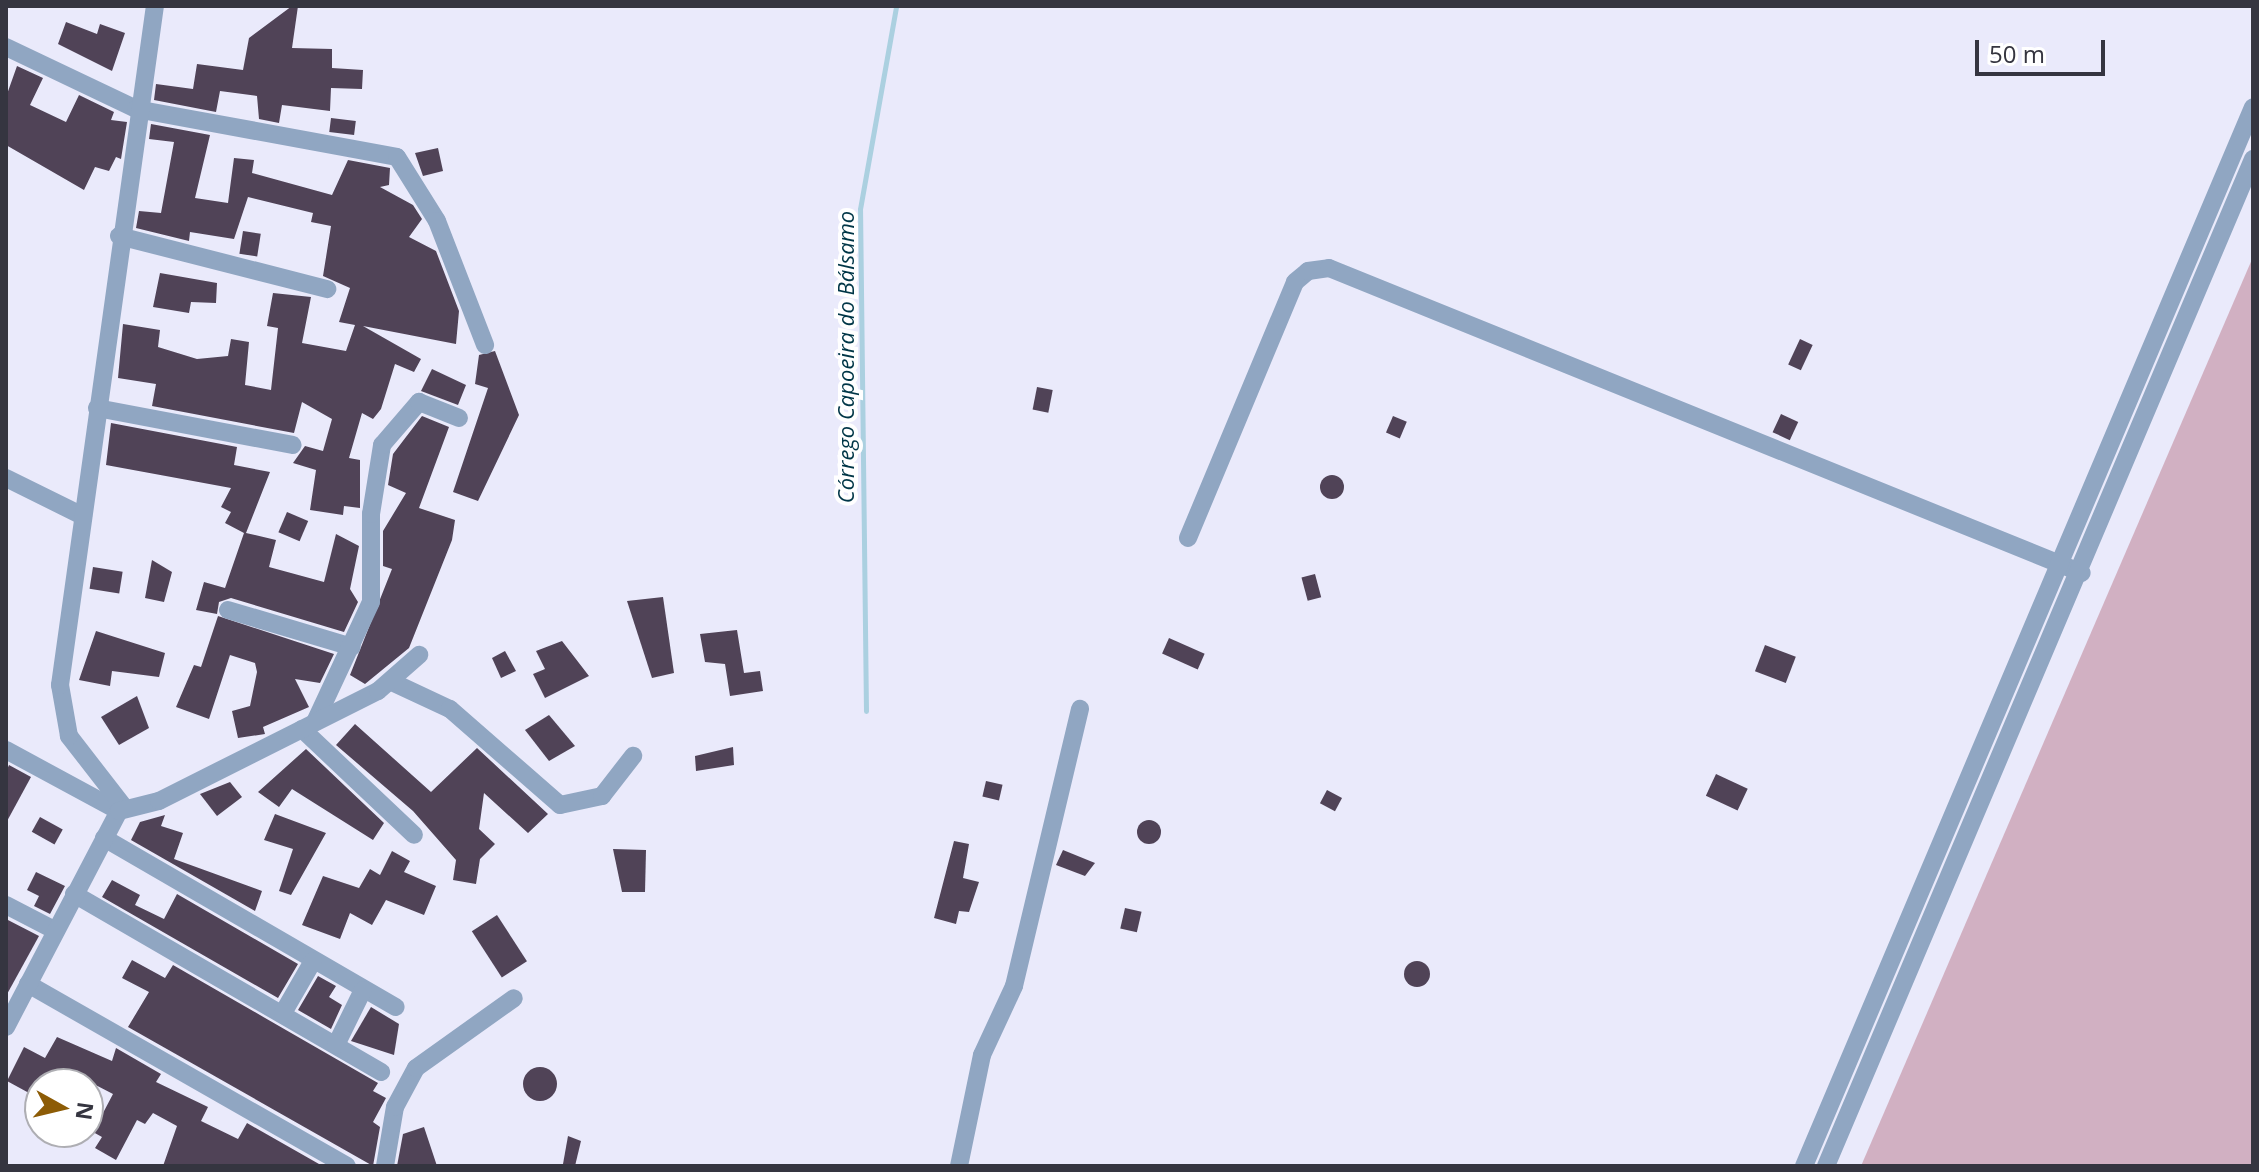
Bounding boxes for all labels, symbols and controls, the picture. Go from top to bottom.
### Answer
scale bar [1979,24,2109,74]
text: 50 m [1989,37,2045,70]
water label: Córrego Capoeira do Bálsamo [833,211,859,503]
north arrow [24,1068,104,1148]
text: N [70,1100,102,1122]

